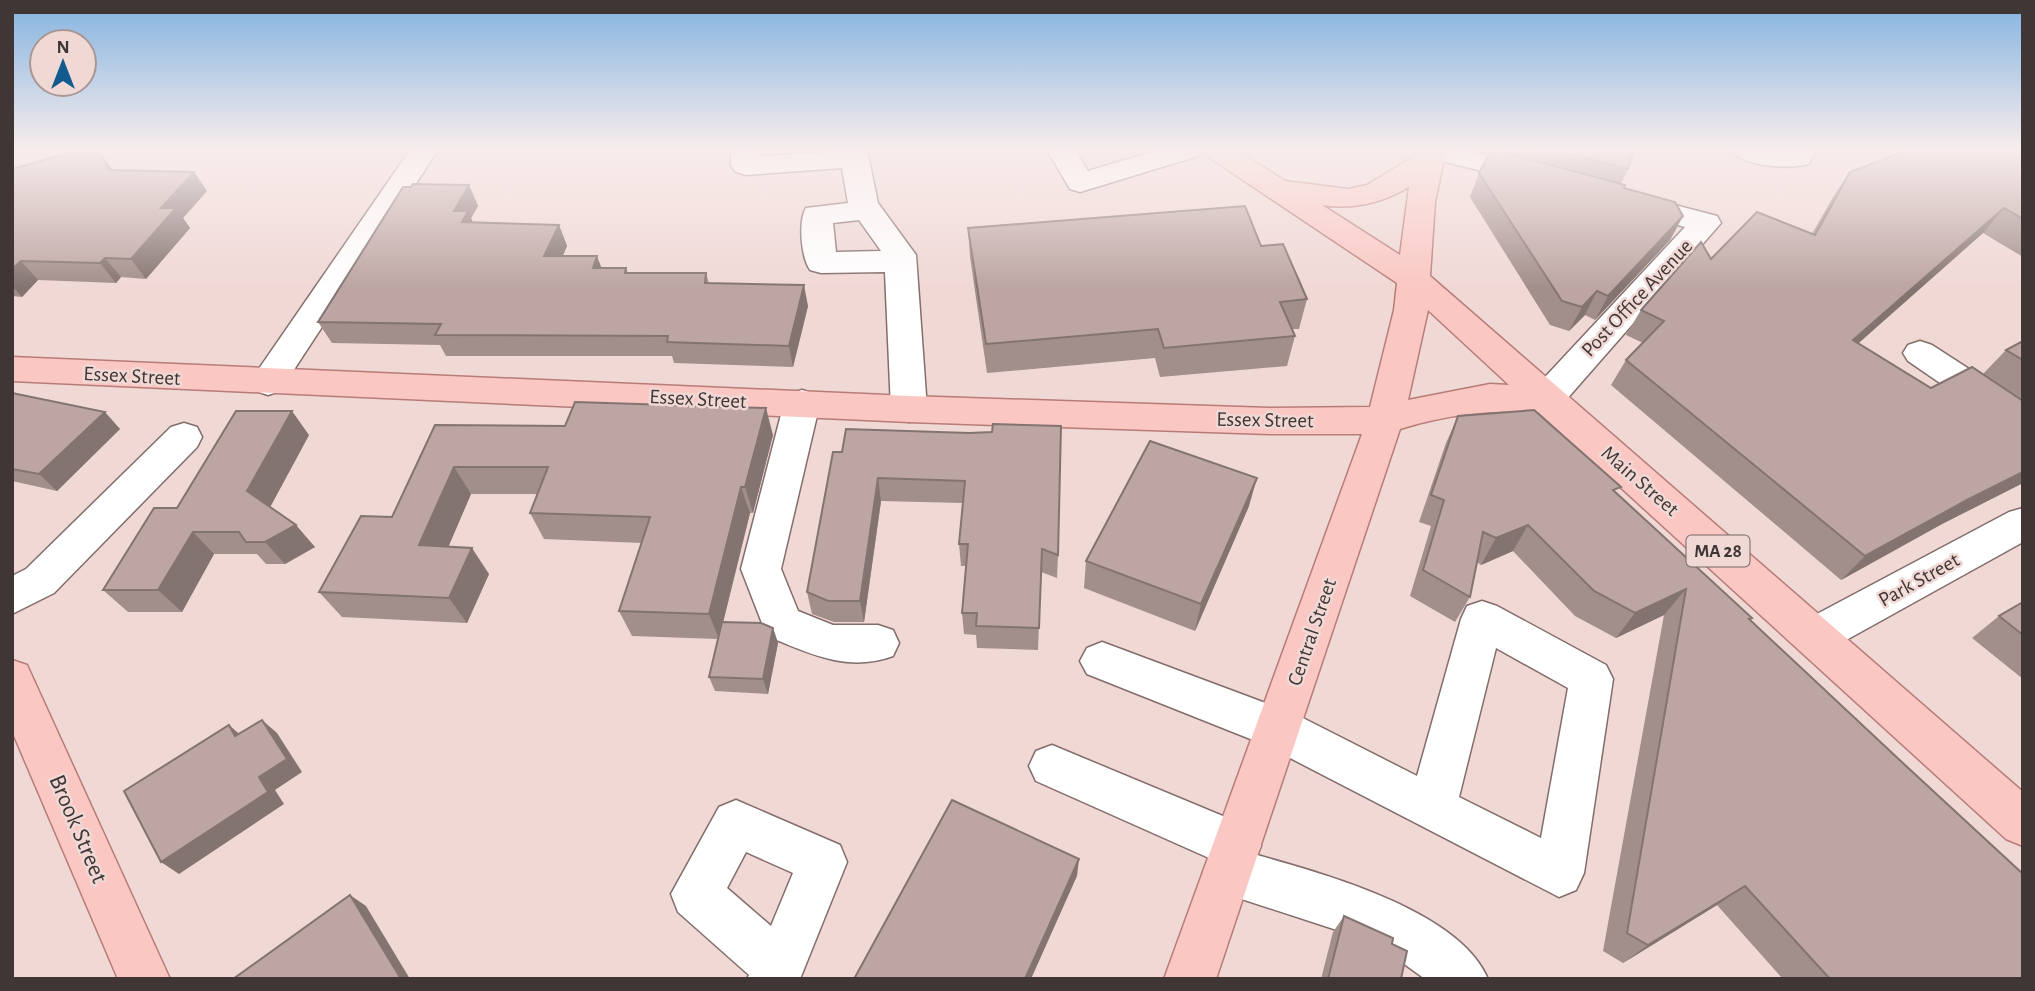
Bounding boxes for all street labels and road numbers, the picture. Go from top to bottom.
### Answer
street label: Post Office Avenue [1577,235,1697,361]
street label: Essex Street [83,363,181,389]
street label: Essex Street [649,386,747,412]
street label: Essex Street [1216,409,1314,431]
street label: Main Street [1597,442,1683,520]
road number: MA 28 [1686,536,1750,566]
street label: Park Street [1875,549,1963,611]
street label: Central Street [1284,575,1340,688]
street label: Brook Street [44,771,112,887]

